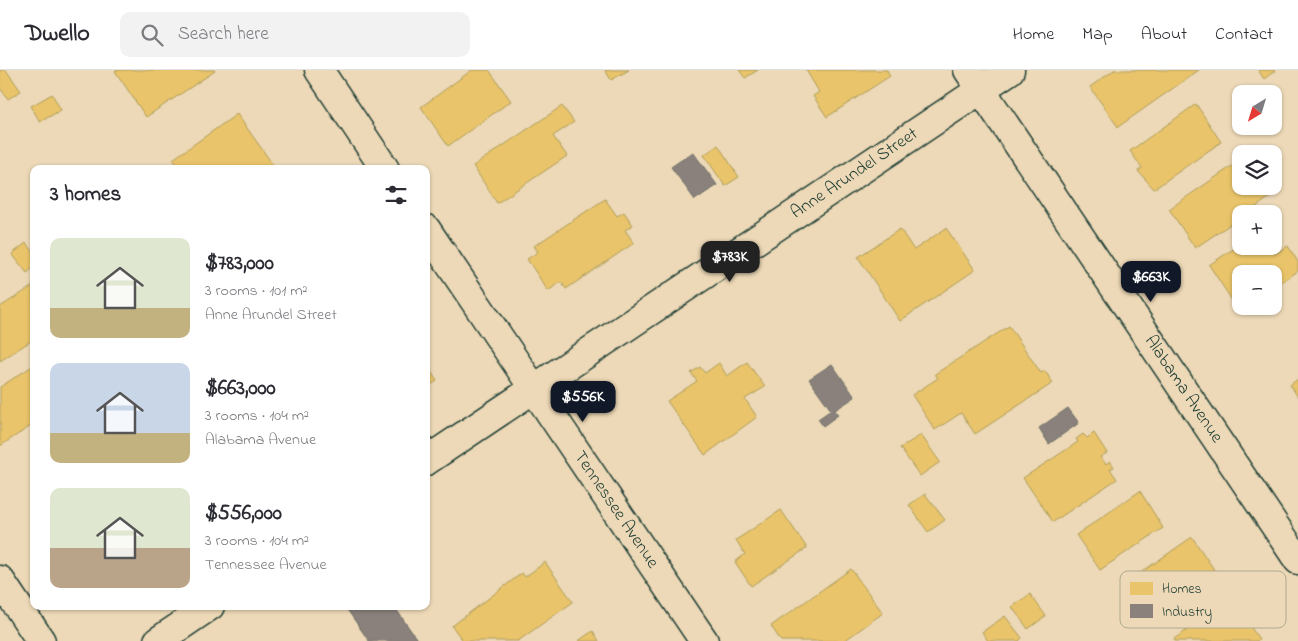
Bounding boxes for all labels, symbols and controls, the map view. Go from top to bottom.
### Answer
search box [120,12,470,57]
text: Dwello [25,17,90,52]
icon: search [138,21,166,49]
text: Search here [178,21,269,48]
text: Home [1013,22,1054,48]
text: Map [1082,22,1113,48]
text: About [1141,22,1187,48]
text: Contact [1215,22,1273,48]
north arrow [1232,85,1282,135]
map controls [1232,85,1282,315]
street label: Anne Arundel Street [786,122,924,226]
button: layers [1232,145,1282,195]
text: 3 homes [50,180,121,210]
icon: filters [382,181,410,209]
button: + [1232,205,1282,255]
pin: $783K [695,240,765,283]
text: $783K [712,245,748,269]
text: $783,000 [205,249,274,279]
icon: home [90,258,150,318]
pin: $663K [1116,260,1186,303]
text: $663K [1132,265,1170,289]
button: − [1232,265,1282,315]
text: 3 rooms · 101 m² [205,279,307,303]
text: Anne Arundel Street [205,303,337,327]
street label: Alabama Avenue [1137,330,1229,449]
text: $663,000 [205,374,276,404]
pin: $556K [548,380,618,423]
icon: home [90,383,150,443]
text: $556K [562,385,604,409]
text: 3 rooms · 104 m² [205,404,309,428]
text: Alabama Avenue [205,428,316,452]
street label: Tennessee Avenue [566,446,665,575]
text: $556,000 [205,499,282,529]
icon: home [90,508,150,568]
text: 3 rooms · 104 m² [205,529,309,553]
text: Tennessee Avenue [205,553,327,577]
legend [1120,571,1286,628]
text: Homes [1162,579,1202,600]
text: Industry [1162,602,1212,624]

